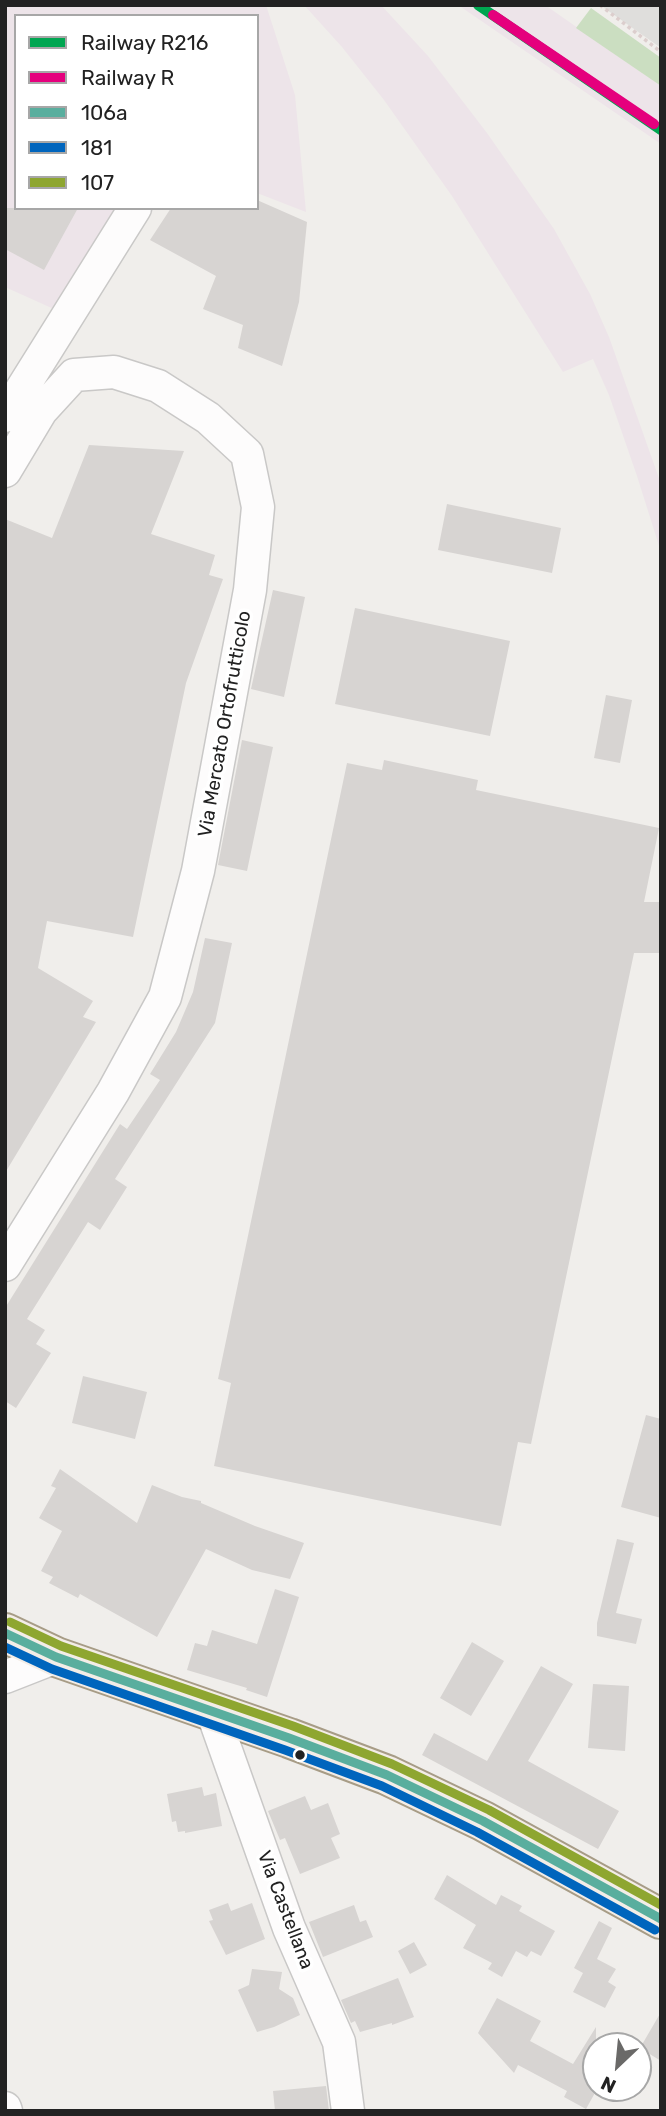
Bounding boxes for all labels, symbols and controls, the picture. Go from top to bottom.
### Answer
legend [14,14,259,210]
text: Railway R216 [81,30,208,55]
text: Railway R [81,65,174,90]
text: 106a [81,100,128,125]
text: 181 [81,135,112,160]
text: 107 [81,170,114,195]
street label: Via Mercato Ortofrutticolo [194,609,256,839]
unlabelled marker [293,1748,307,1762]
street label: Via Castellana [252,1848,318,1972]
north arrow [582,2032,652,2102]
text: N [597,2071,620,2098]

